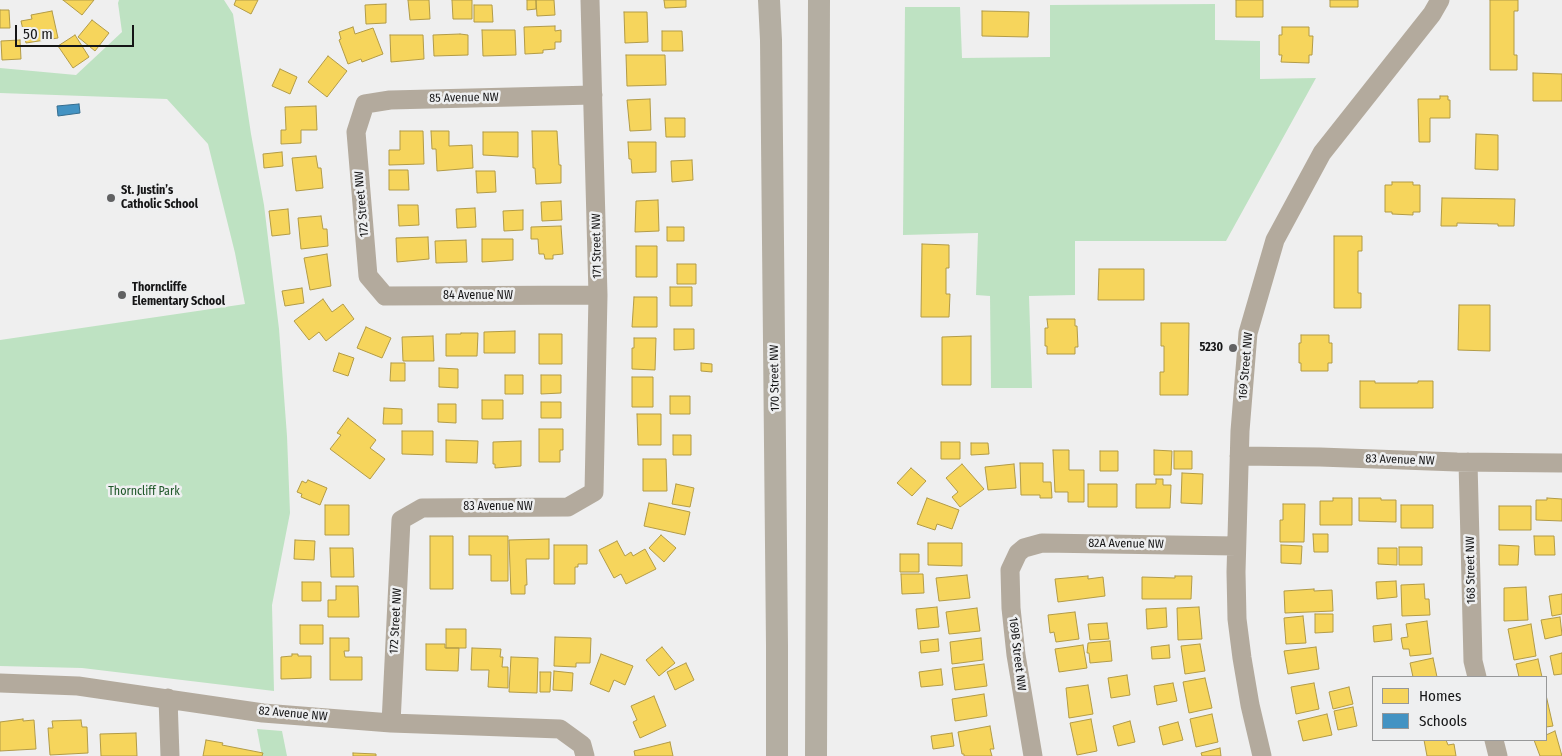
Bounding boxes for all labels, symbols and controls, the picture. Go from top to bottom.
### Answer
scale bar [18,15,136,47]
text: 50 m [23,25,53,43]
street label: 85 Avenue NW [429,90,499,106]
street label: 172 Street NW [352,170,372,238]
place label: St. Justin’s Catholic School [121,184,198,212]
marker: St. Justin’s Catholic School [105,192,117,204]
street label: 171 Street NW [589,213,605,279]
place label: Thorncliffe Elementary School [132,281,225,309]
marker: Thorncliffe Elementary School [116,289,128,301]
street label: 84 Avenue NW [443,289,513,303]
street label: 169 Street NW [1236,332,1256,400]
place label: 5230 [1199,341,1223,355]
marker: 5230 [1227,342,1239,354]
street label: 170 Street NW [767,344,783,412]
street label: 83 Avenue NW [1365,452,1435,468]
park label: Thorncliff Park [108,485,180,499]
street label: 83 Avenue NW [463,500,533,514]
street label: 82A Avenue NW [1088,536,1164,552]
street label: 168 Street NW [1463,536,1479,604]
street label: 172 Street NW [387,588,405,654]
street label: 169B Street NW [1005,616,1029,692]
legend [1372,676,1547,741]
text: Homes [1419,687,1461,705]
street label: 82 Avenue NW [258,704,328,724]
text: Schools [1419,712,1467,730]

